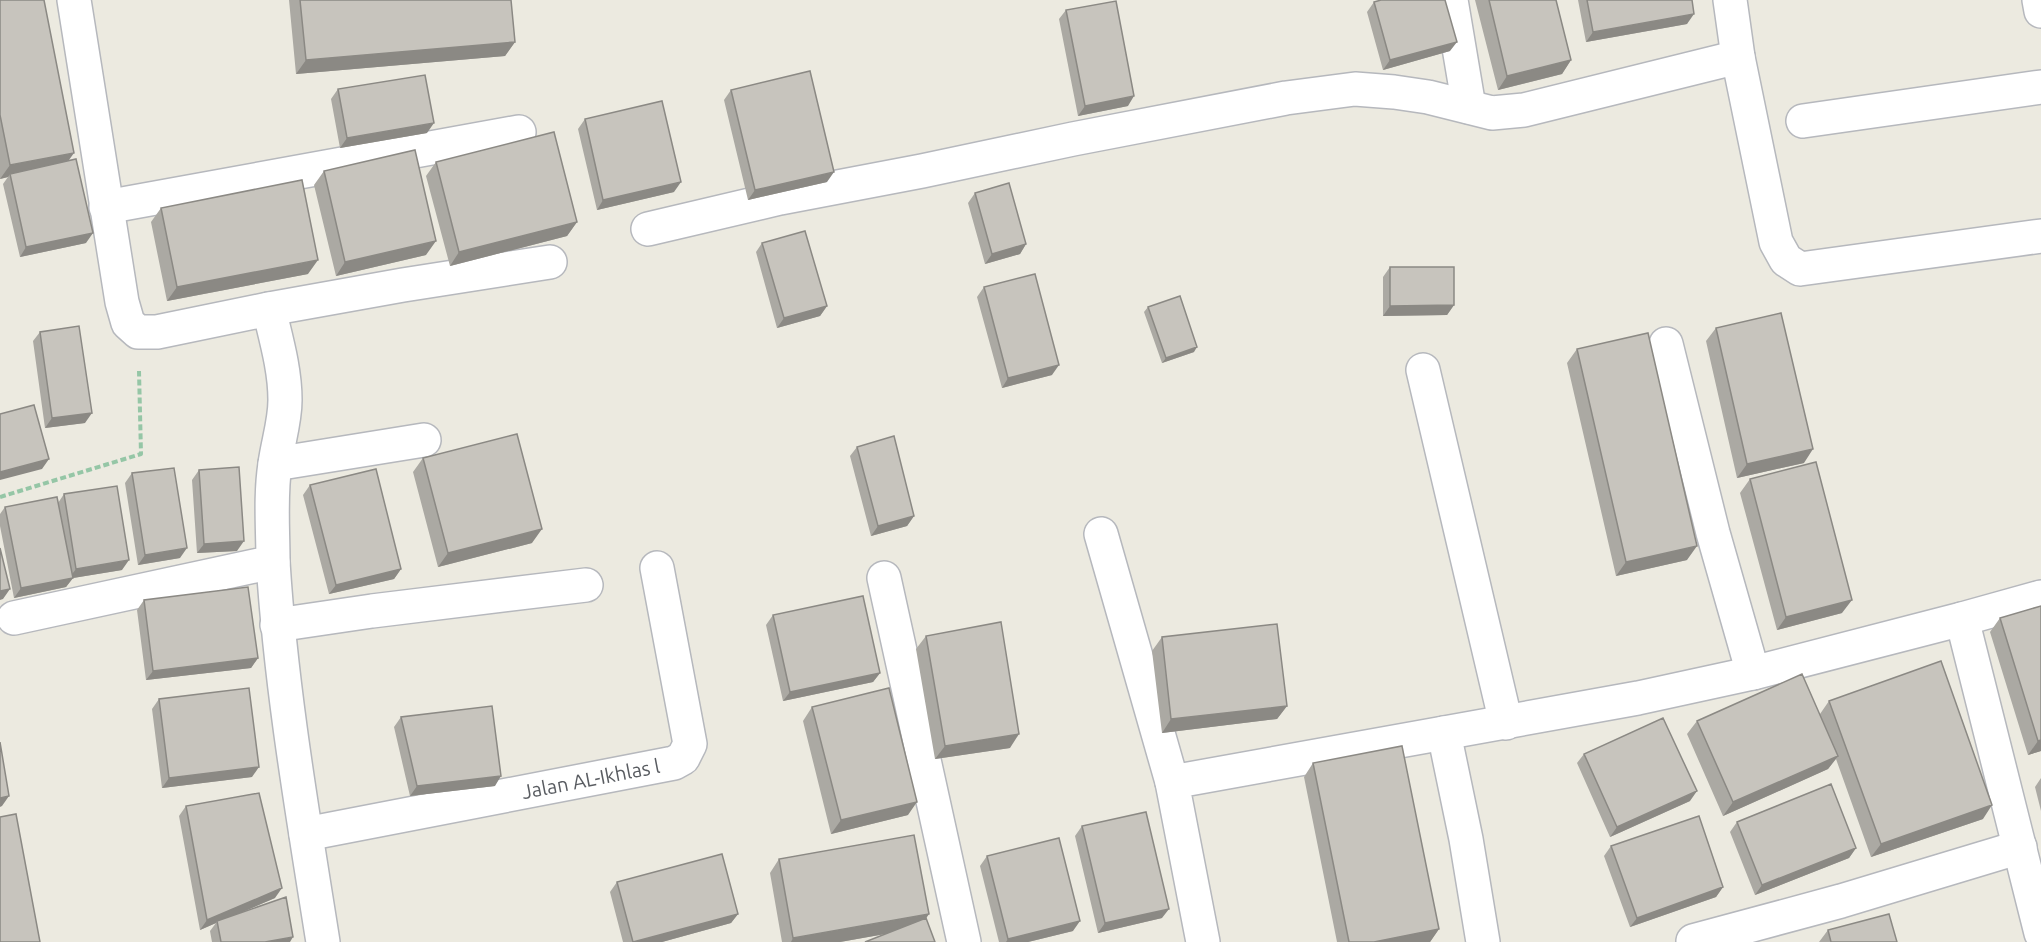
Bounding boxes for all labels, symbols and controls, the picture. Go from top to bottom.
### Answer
street label: Jalan AL-Ikhlas l [520,754,662,803]

